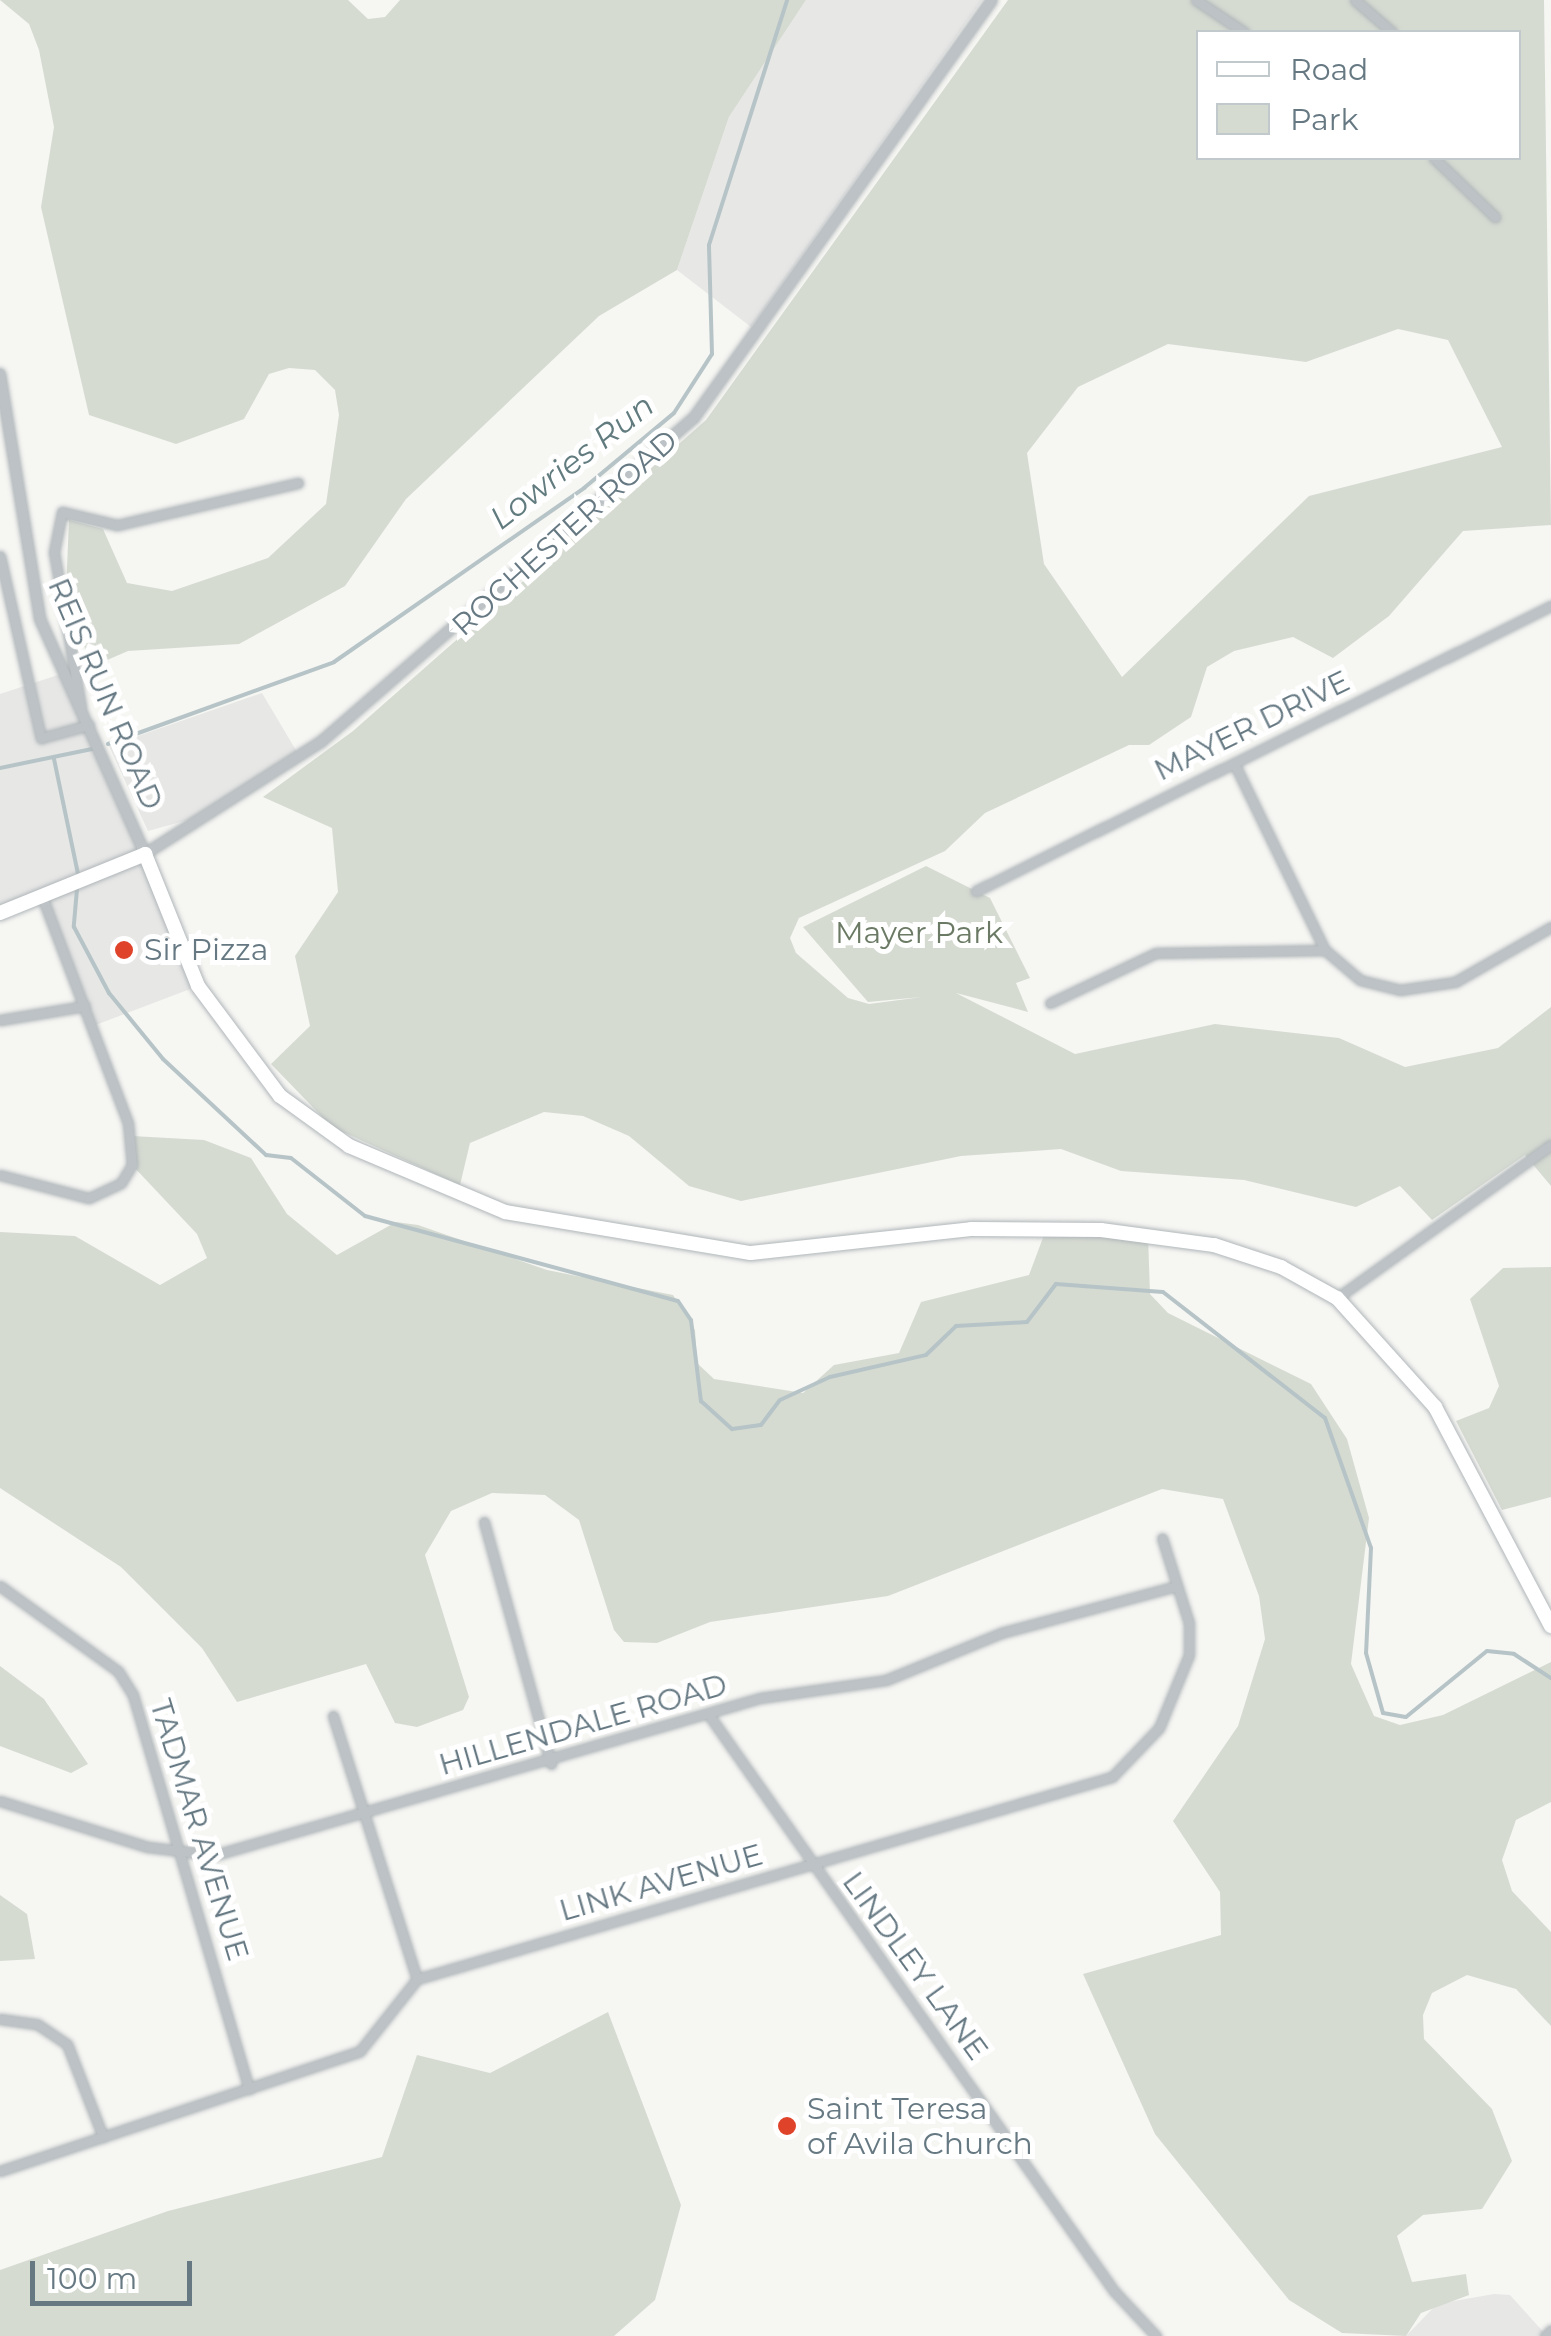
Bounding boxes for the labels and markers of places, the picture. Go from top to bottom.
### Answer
place label: Sir Pizza [144,932,268,968]
marker: Sir Pizza [113,939,135,961]
place label: Saint Teresa of Avila Church [807,2091,1033,2162]
marker: Saint Teresa of Avila Church [776,2115,798,2137]

